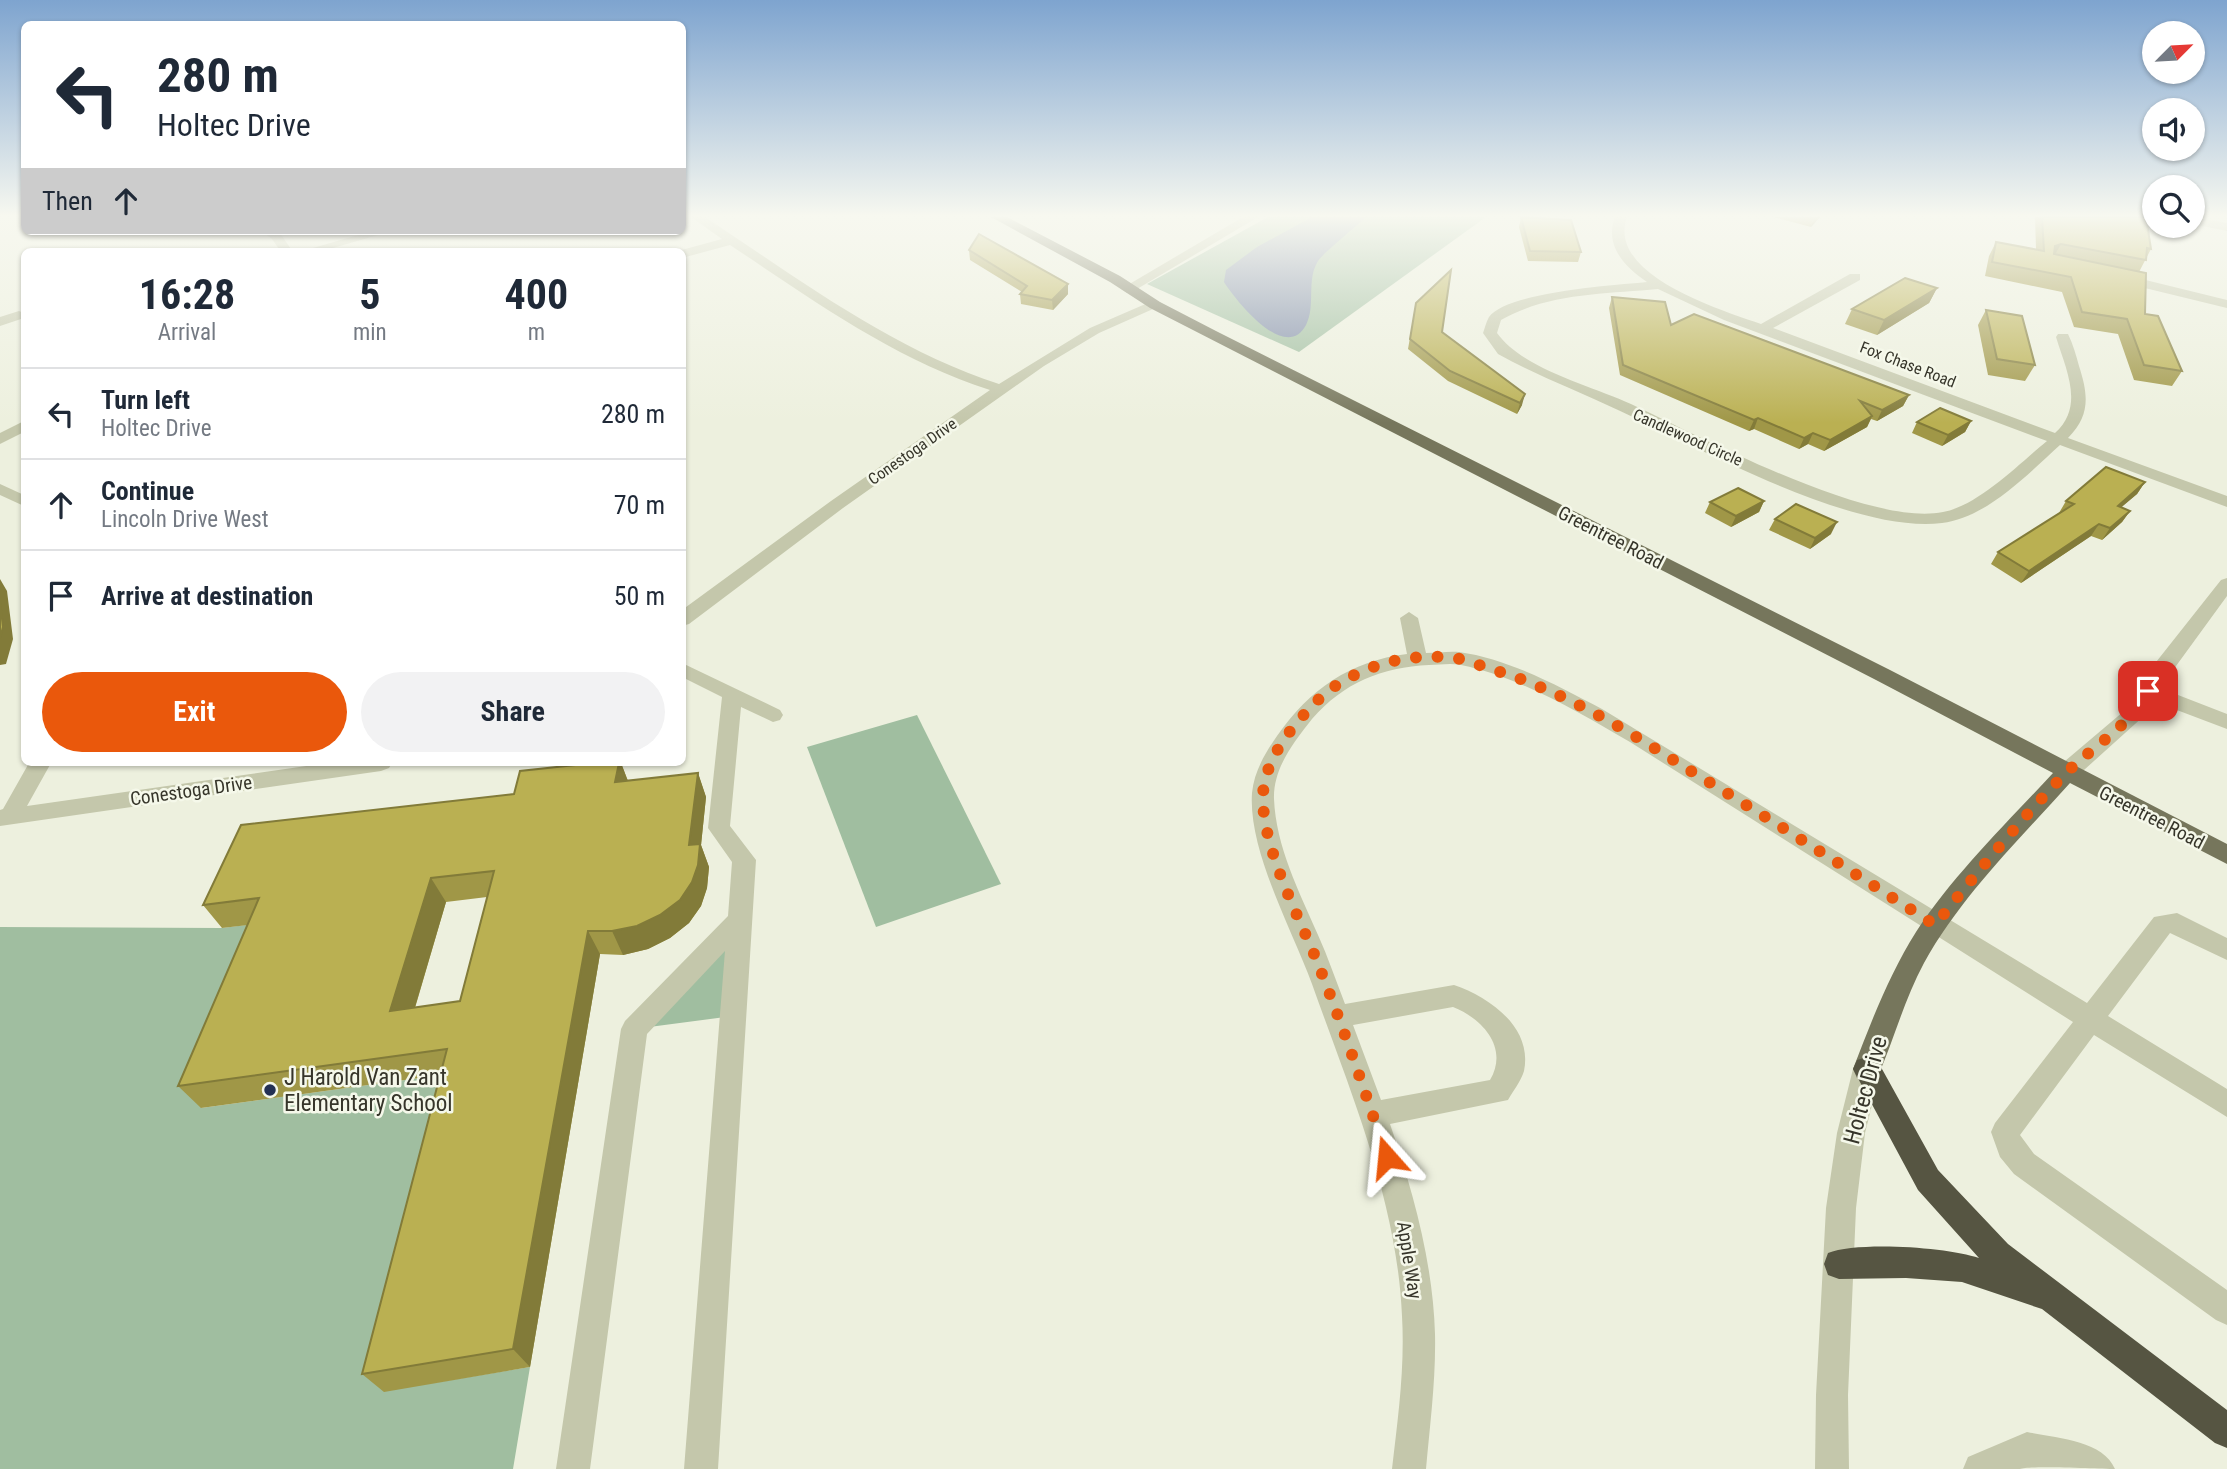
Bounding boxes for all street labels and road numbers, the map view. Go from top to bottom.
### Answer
street label: Fox Chase Road [1857,337,1958,391]
street label: Candlewood Circle [1630,405,1745,470]
street label: Conestoga Drive [864,414,960,489]
street label: Greentree Road [1554,501,1667,574]
street label: Conestoga Drive [129,771,254,810]
street label: Greentree Road [2095,781,2208,854]
street label: Holtec Drive [1838,1033,1893,1147]
street label: Apple Way [1392,1220,1427,1301]

